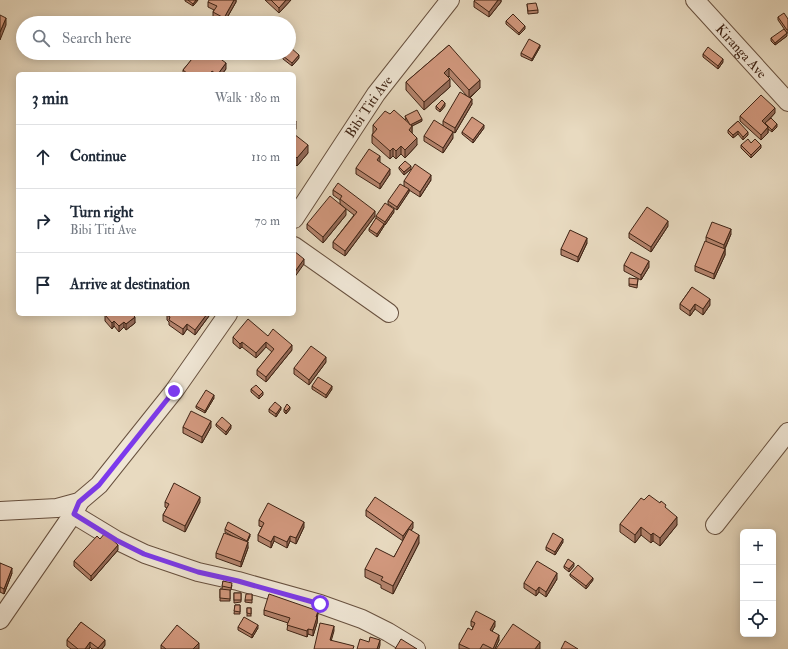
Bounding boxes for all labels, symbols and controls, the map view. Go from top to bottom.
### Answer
search box [16,16,296,60]
street label: Kiranga Ave [712,20,771,82]
icon: search [30,27,52,49]
text: Search here [62,29,131,48]
street label: Bibi Titi Ave [341,72,396,141]
text: 3 min [32,88,69,109]
text: Walk · 180 m [215,90,280,106]
icon: ahead [32,146,54,168]
text: Continue [70,147,126,166]
text: 110 m [251,149,280,165]
text: Turn right [70,203,133,222]
icon: right [32,210,54,232]
text: 70 m [255,213,280,229]
text: Bibi Titi Ave [70,222,137,238]
icon: arrive [32,274,54,296]
text: Arrive at destination [70,275,190,294]
route end [165,382,183,400]
map controls [740,529,776,637]
button: + [740,529,776,565]
button: − [740,565,776,601]
route start [311,595,329,613]
button: locate [740,601,776,637]

